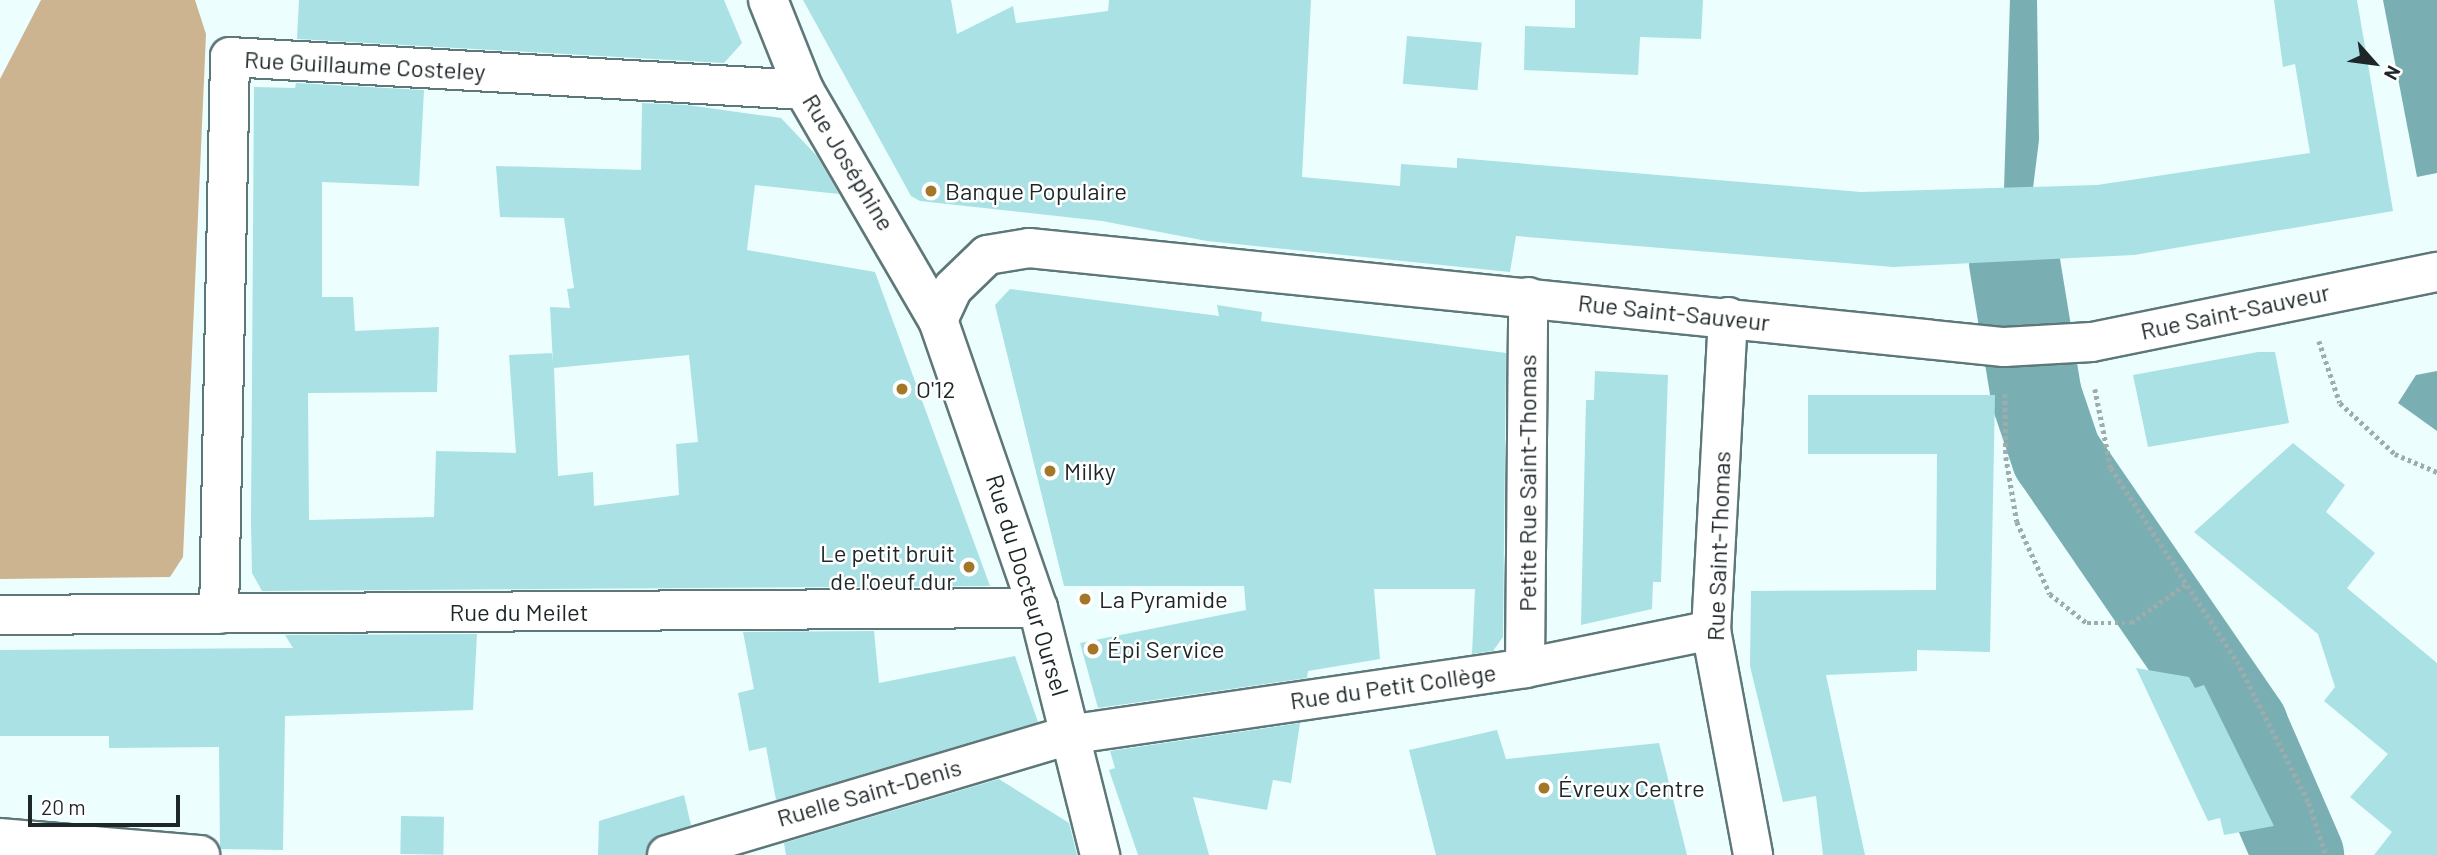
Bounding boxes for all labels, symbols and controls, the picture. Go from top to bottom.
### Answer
north arrow [2339,28,2409,98]
street label: Rue Guillaume Costeley [244,44,486,86]
text: N [2380,62,2406,84]
street label: Rue Joséphine [797,88,901,236]
place label: Banque Populaire [945,177,1127,205]
marker: Banque Populaire [923,183,939,199]
street label: Rue Saint-Sauveur [2138,277,2332,345]
street label: Rue Saint-Sauveur [1577,288,1771,336]
street label: Petite Rue Saint-Thomas [1513,354,1541,612]
place label: O'12 [916,375,955,403]
marker: O'12 [894,381,910,397]
street label: Rue Saint-Thomas [1700,450,1736,642]
place label: Milky [1064,457,1116,485]
marker: Milky [1042,463,1058,479]
street label: Rue du Docteur Oursel [981,471,1075,699]
place label: Le petit bruit de l'oeuf dur [820,539,955,595]
marker: Le petit bruit de l'oeuf dur [961,559,977,575]
place label: La Pyramide [1099,585,1228,613]
marker: La Pyramide [1077,591,1093,607]
street label: Rue du Meilet [450,598,588,626]
place label: Épi Service [1107,635,1225,663]
marker: Épi Service [1085,641,1101,657]
street label: Rue du Petit Collège [1288,657,1498,715]
street label: Ruelle Saint-Denis [774,752,964,832]
place label: Évreux Centre [1558,774,1705,802]
marker: Évreux Centre [1536,780,1552,796]
scale bar [32,782,184,826]
text: 20 m [41,794,86,819]

